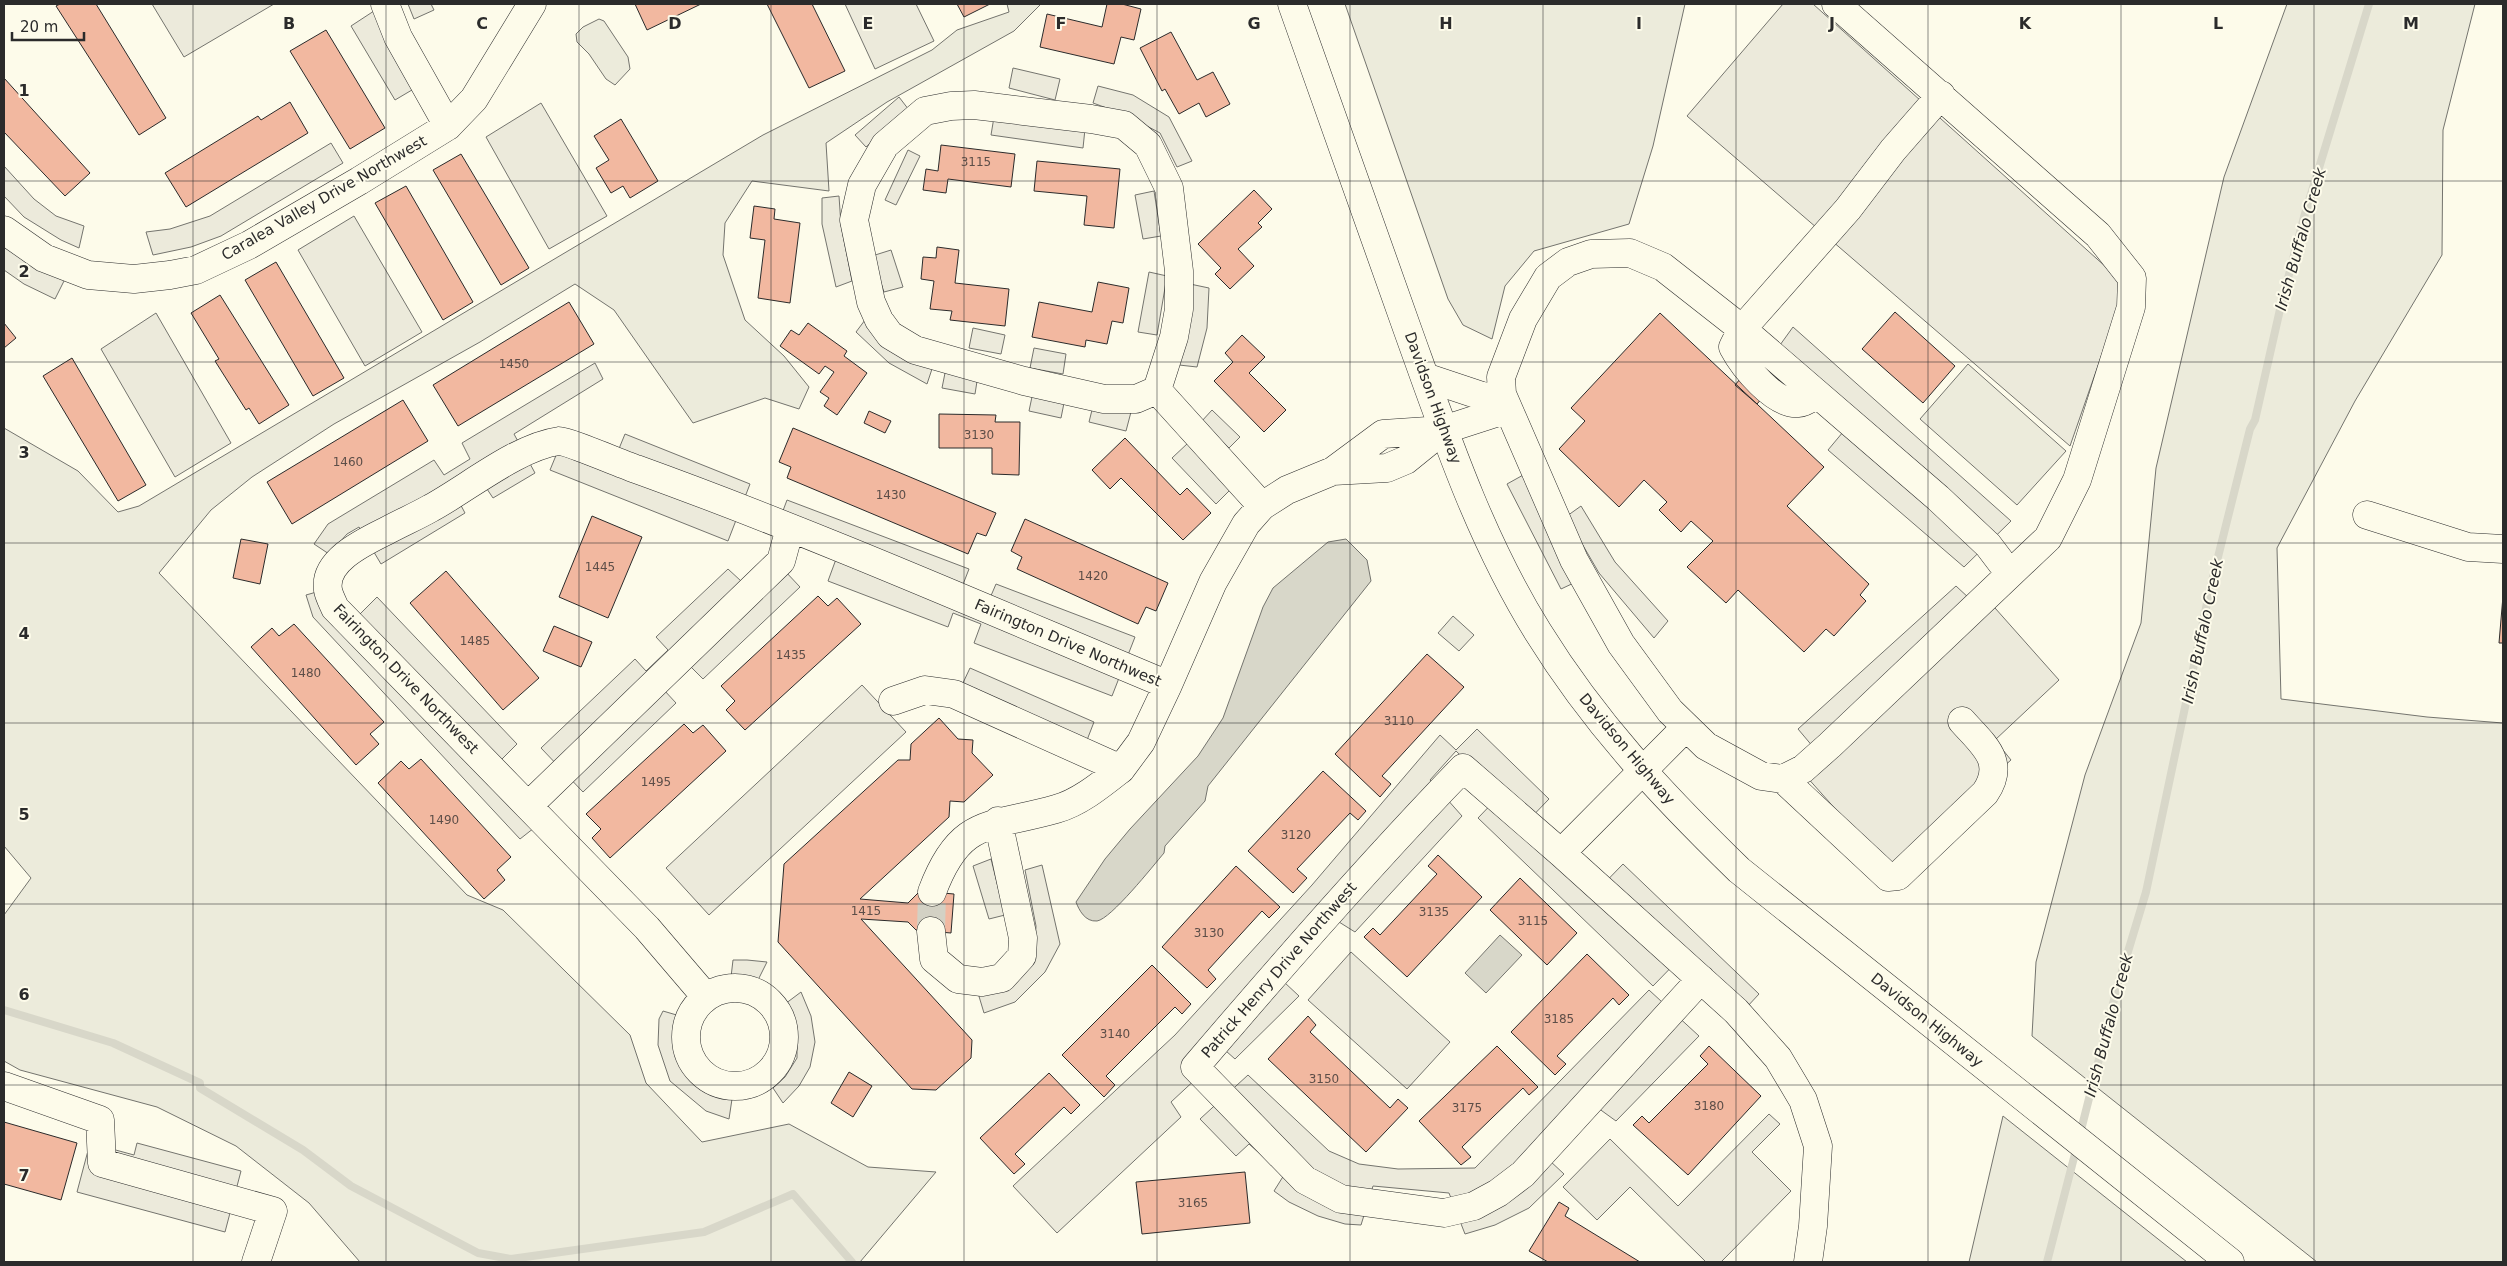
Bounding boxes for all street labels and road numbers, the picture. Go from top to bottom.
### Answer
street label: Caralea Valley Drive Northwest [218,132,430,264]
street label: Davidson Highway [1401,329,1465,467]
street label: Fairington Drive Northwest [972,595,1164,691]
street label: Fairington Drive Northwest [330,600,482,758]
street label: Davidson Highway [1575,690,1679,808]
street label: Patrick Henry Drive Northwest [1198,878,1360,1062]
street label: Davidson Highway [1867,969,1987,1071]

